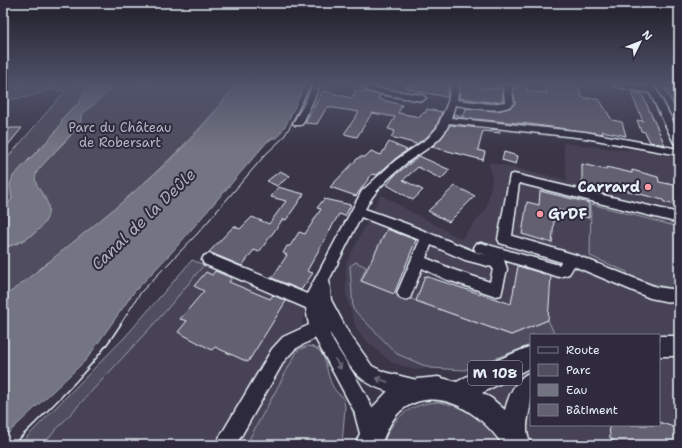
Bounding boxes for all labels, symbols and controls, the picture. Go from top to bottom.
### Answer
north arrow [620,22,660,62]
text: N [638,27,656,44]
park label: Parc du Château de Robersart [69,119,171,151]
water label: Canal de la Deûle [87,164,200,275]
place label: Carrard [577,177,640,197]
marker: Carrard [643,182,653,192]
place label: GrDF [548,204,587,224]
marker: GrDF [535,209,545,219]
legend [530,334,660,426]
text: Route [566,342,600,358]
one-way arrow [334,358,342,370]
road number: M 108 [468,361,522,385]
text: Parc [566,362,591,378]
one-way arrow [376,376,389,383]
text: Eau [566,382,588,398]
text: Bâtiment [566,402,618,418]

